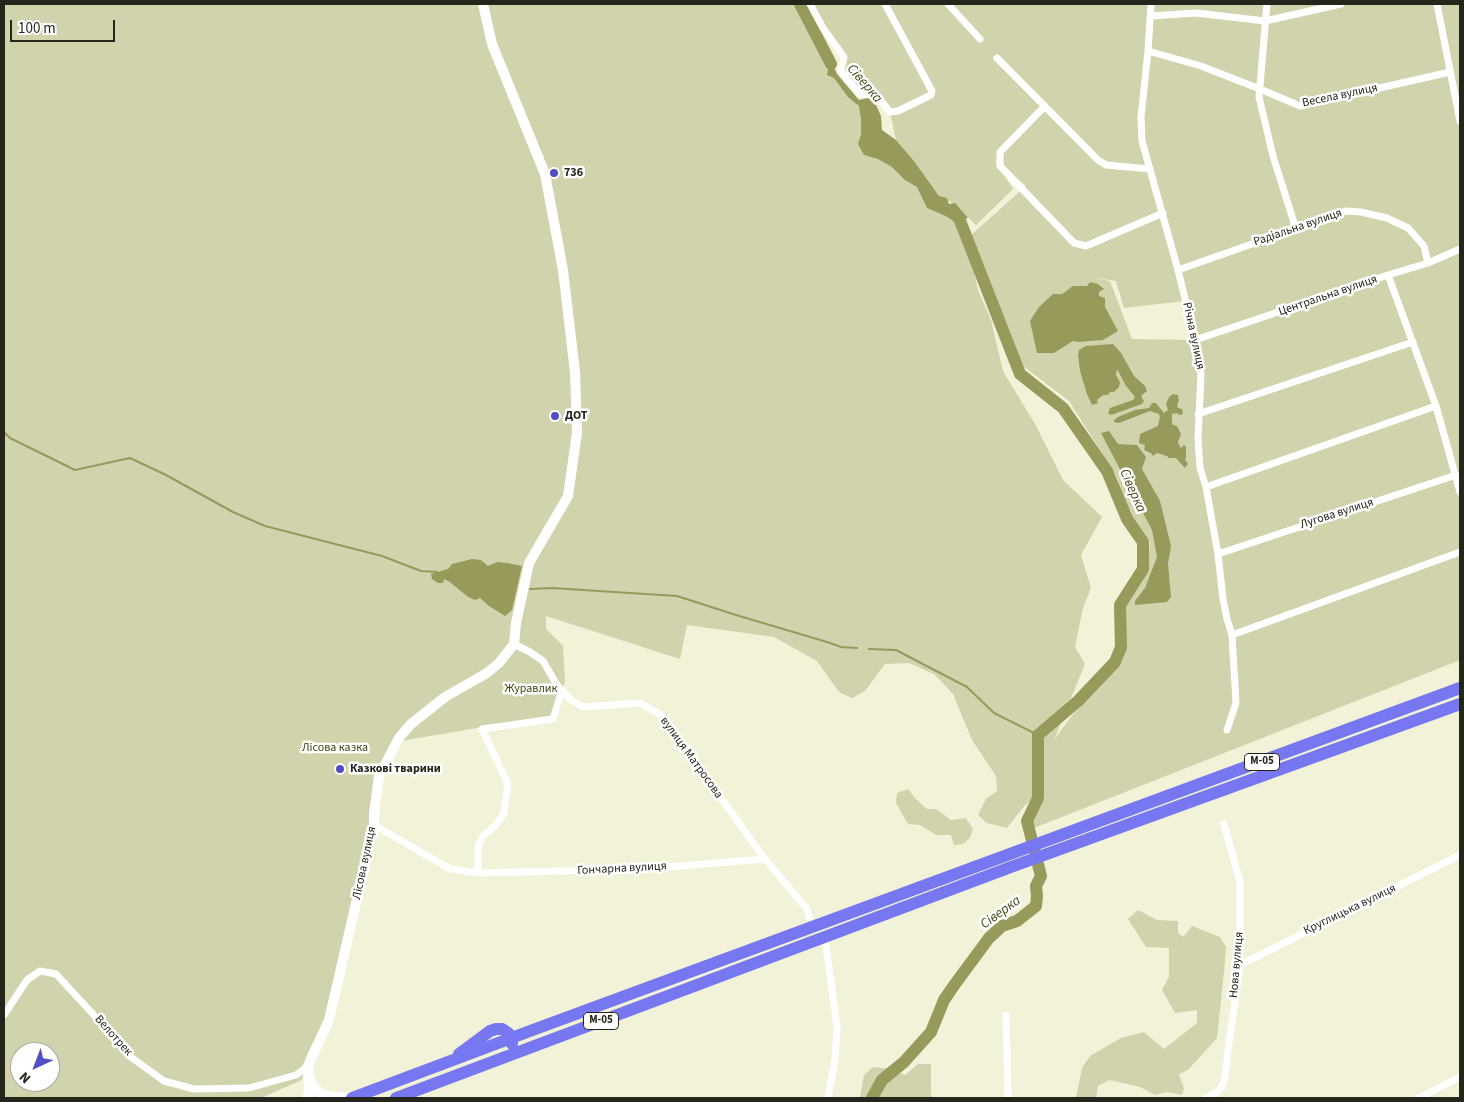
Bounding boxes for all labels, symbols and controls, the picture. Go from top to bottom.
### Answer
scale bar [12,10,118,42]
text: 100 m [18,18,56,39]
water label: Сіверка [843,61,885,107]
street label: Весела вулиця [1301,81,1379,111]
place label: 736 [564,166,583,180]
marker: 736 [548,167,560,179]
street label: Радіальна вулиця [1252,206,1344,250]
street label: Центральна вулиця [1277,272,1379,320]
street label: Річна вулиця [1179,301,1207,371]
place label: ДОТ [565,409,587,423]
marker: ДОТ [549,410,561,422]
water label: Сіверка [1115,467,1149,515]
street label: Лугова вулиця [1299,495,1375,533]
park label: Журавлик [504,682,558,696]
street label: вулиця Матросова [657,714,725,802]
park label: Лісова казка [302,741,368,755]
road number: М-05 [1244,754,1280,770]
place label: Казкові тварини [350,762,441,776]
marker: Казкові тварини [334,763,346,775]
street label: Лісова вулиця [350,825,380,901]
street label: Гончарна вулиця [577,859,667,879]
street label: Круглицька вулиця [1301,881,1399,939]
water label: Сіверка [978,893,1024,933]
street label: Нова вулиця [1227,931,1247,999]
road number: М-05 [584,1012,618,1030]
street label: Велотрек [91,1013,135,1059]
north arrow [10,1042,60,1092]
text: N [15,1067,36,1088]

